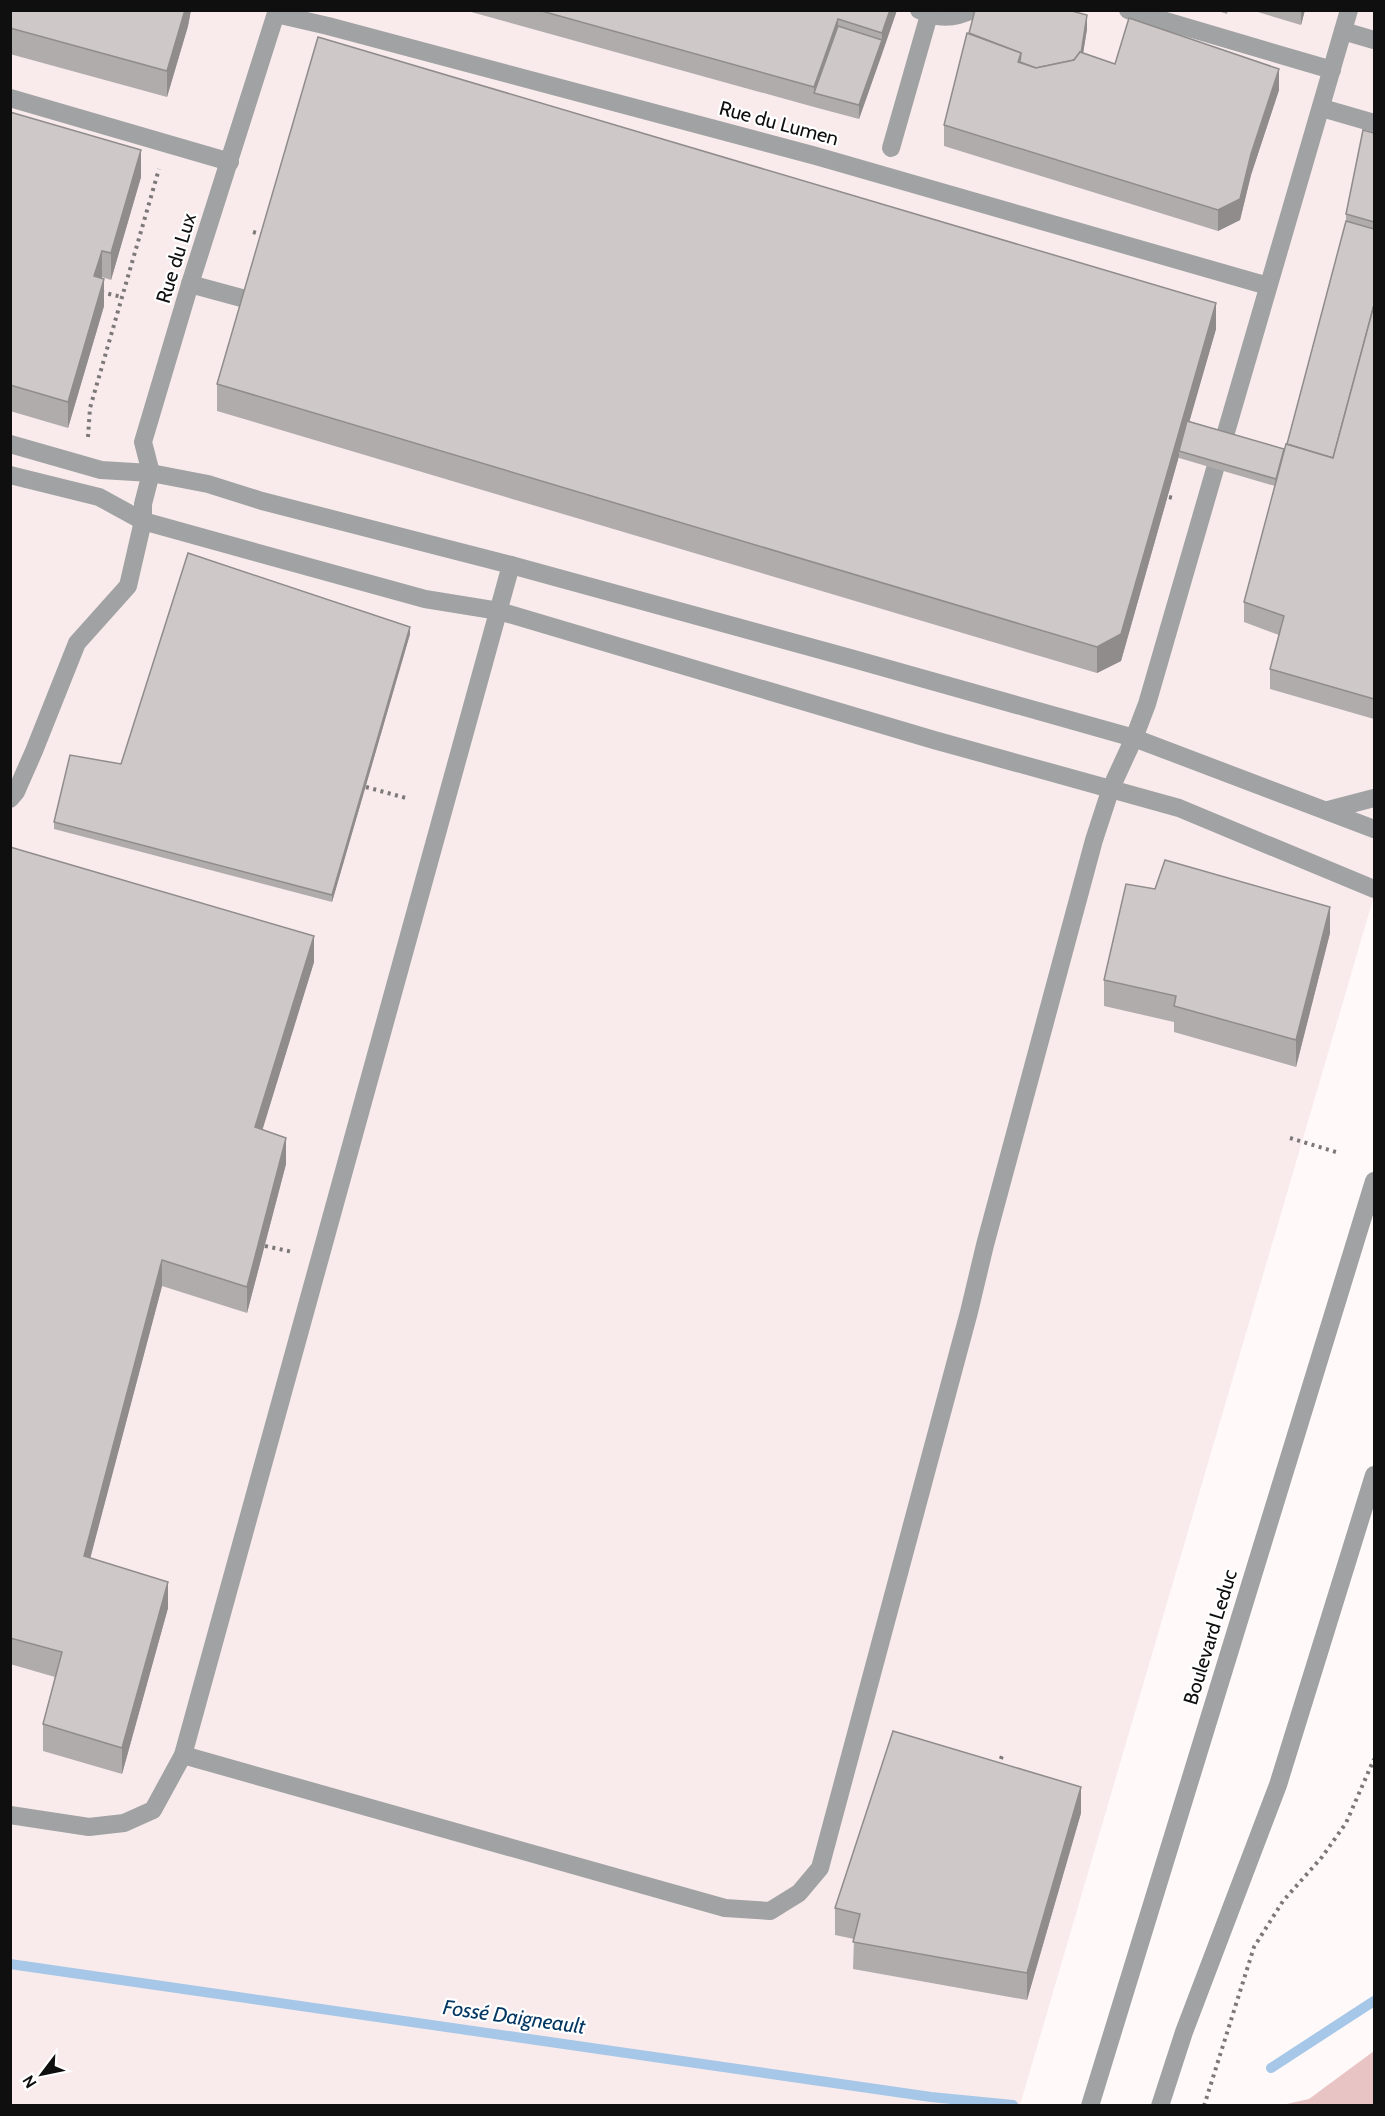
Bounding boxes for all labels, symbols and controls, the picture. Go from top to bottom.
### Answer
street label: Rue du Lumen [717,96,841,150]
street label: Rue du Lux [151,210,201,306]
street label: Boulevard Leduc [1178,1567,1242,1707]
water label: Fossé Daigneault [441,1994,587,2039]
north arrow [12,2044,72,2104]
text: N [19,2072,41,2092]

